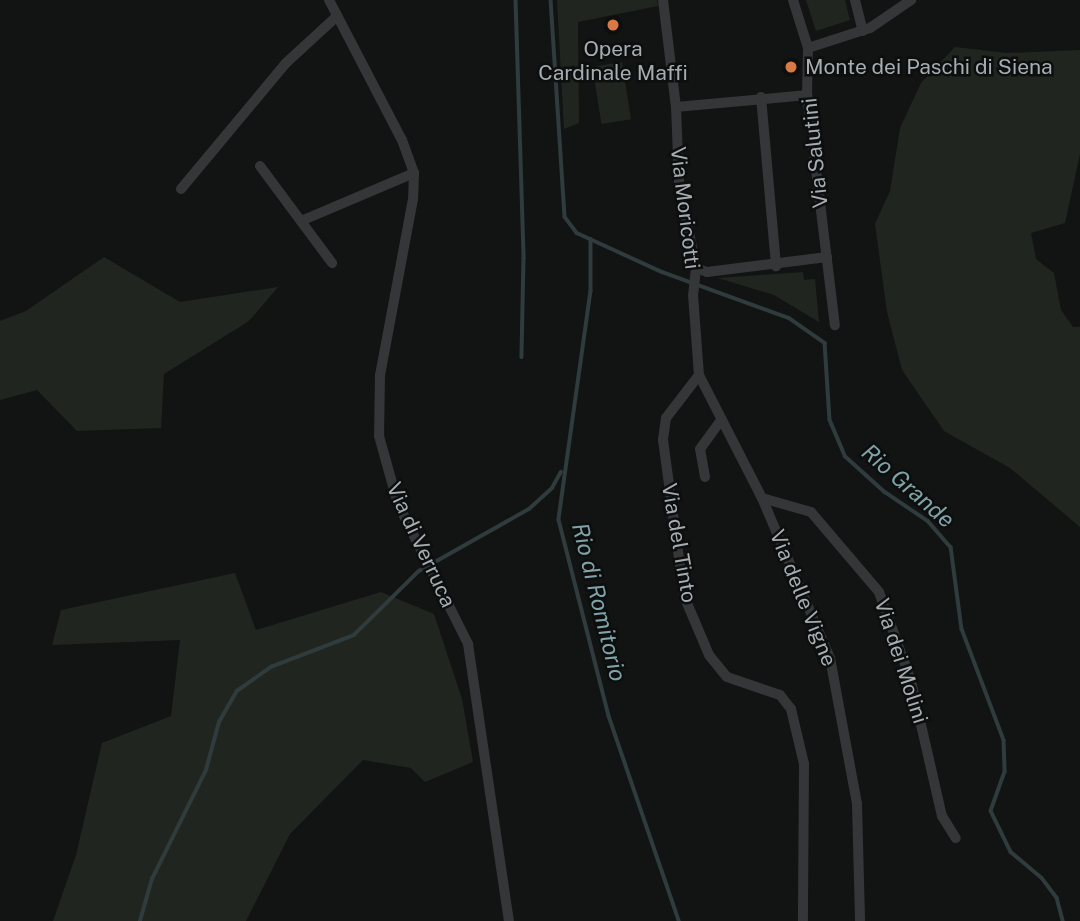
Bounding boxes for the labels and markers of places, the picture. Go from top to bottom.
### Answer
marker: Opera Cardinale Maffi [605,17,621,33]
place label: Opera Cardinale Maffi [538,36,688,86]
place label: Monte dei Paschi di Siena [805,54,1053,80]
marker: Monte dei Paschi di Siena [783,59,799,75]

